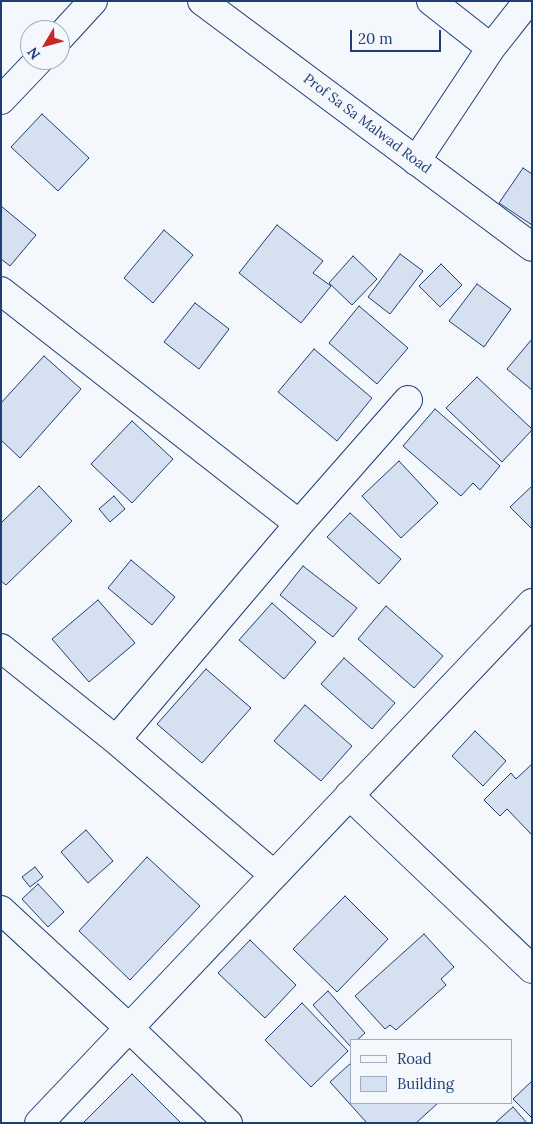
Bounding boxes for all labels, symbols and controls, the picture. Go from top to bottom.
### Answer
north arrow [20,20,70,70]
scale bar [353,20,444,52]
text: 20 m [358,29,393,48]
text: N [23,44,44,63]
street label: Prof Sa Sa Malwad Road [300,71,434,177]
legend [350,1039,513,1104]
text: Road [397,1049,432,1068]
text: Building [397,1074,454,1093]

